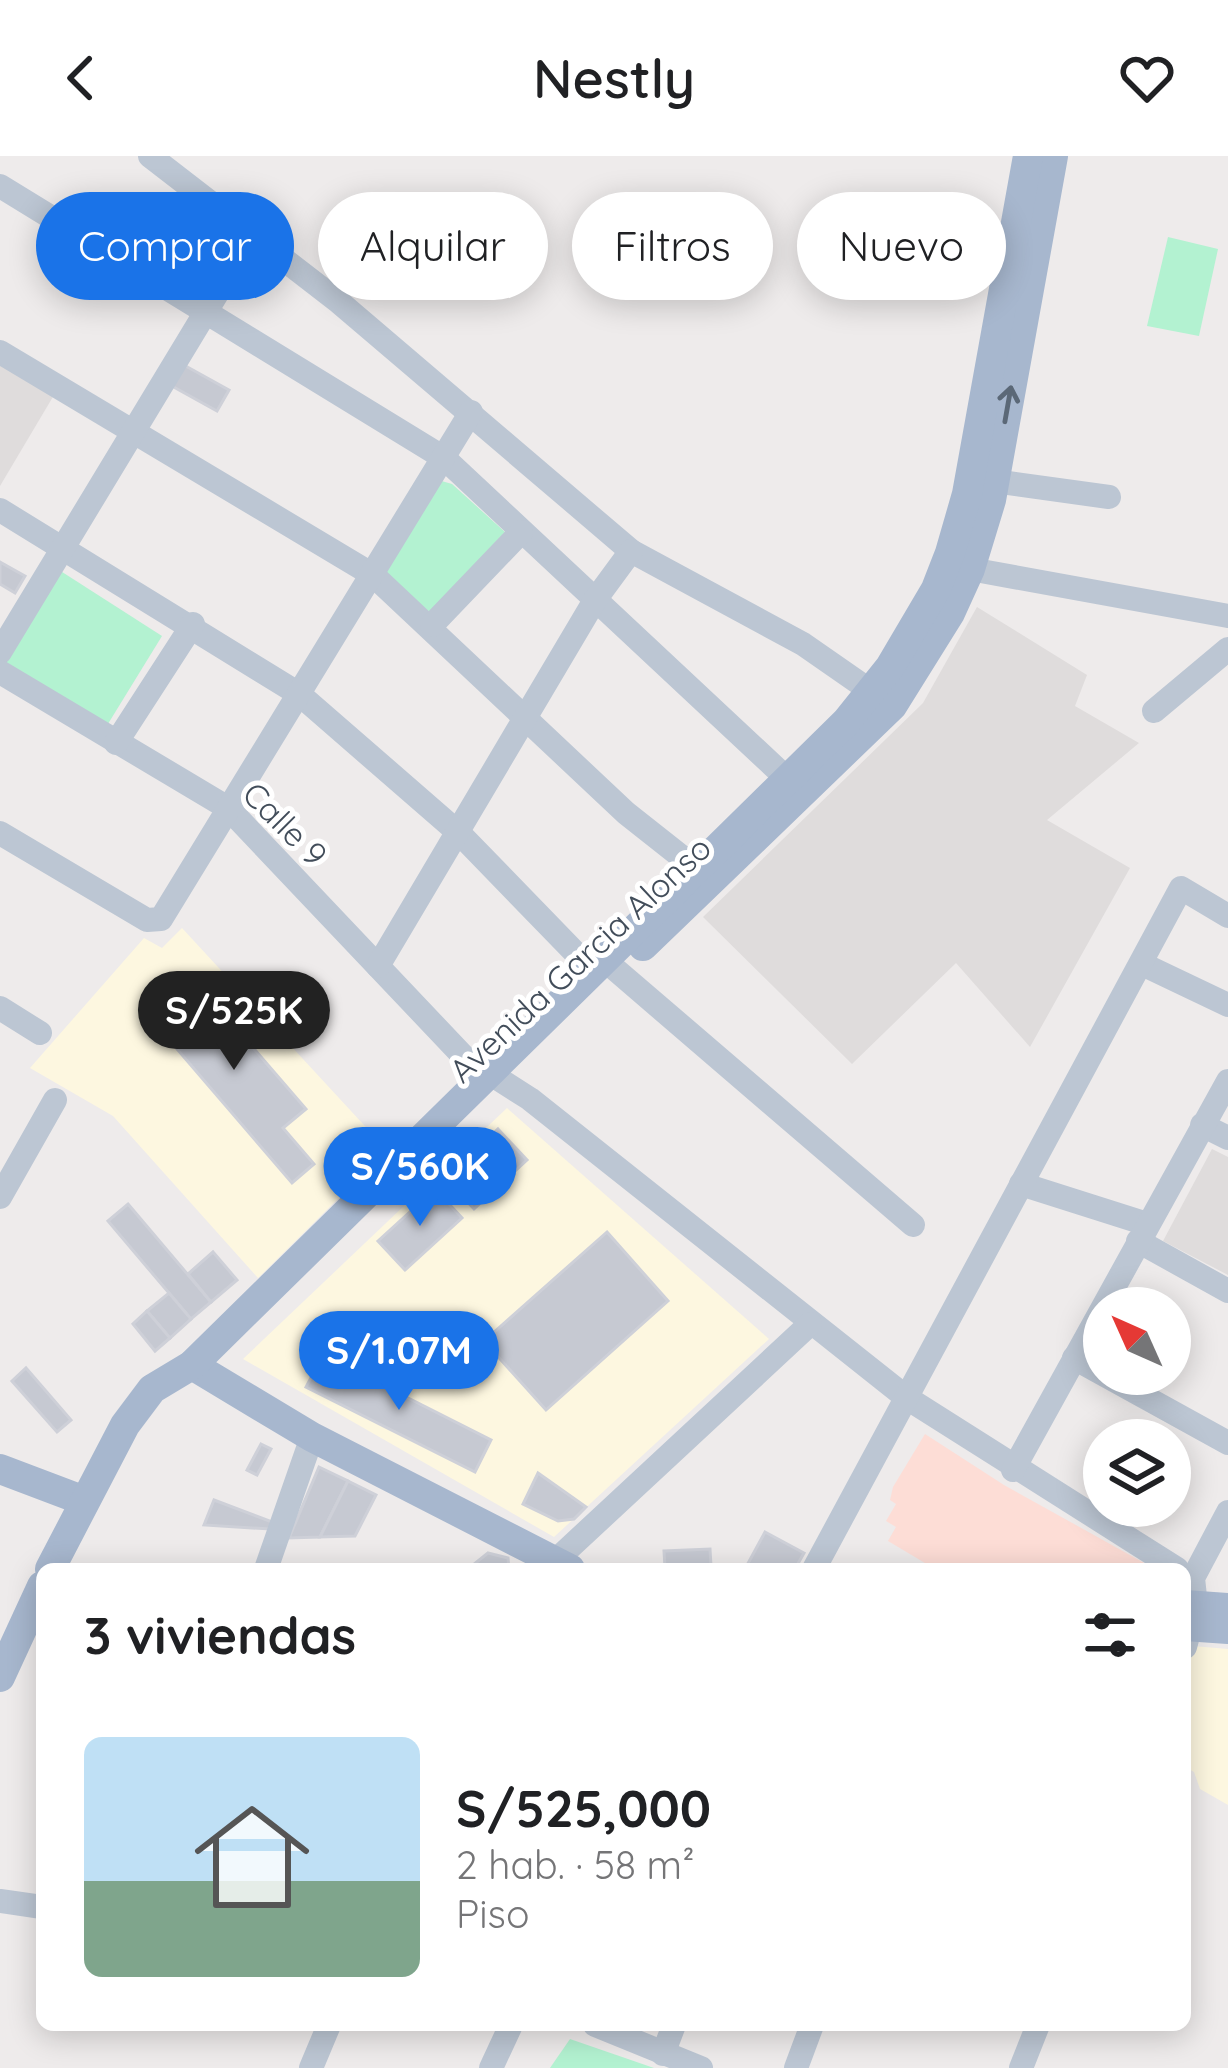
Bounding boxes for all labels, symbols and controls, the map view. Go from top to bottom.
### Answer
text: Nestly [533,44,695,112]
icon: back [48,45,114,111]
icon: heart [1114,45,1180,111]
chip: Comprar [36,192,294,300]
chip: Alquilar [318,192,548,300]
chip: Filtros [572,192,773,300]
chip: Nuevo [797,192,1006,300]
one-way arrow [997,386,1020,425]
street label: Calle 9 [235,773,336,874]
street label: Avenida Garcia Alonso [440,827,719,1091]
pin: S/525K [136,971,332,1073]
text: S/525K [165,985,303,1034]
pin: S/560K [322,1127,518,1229]
text: S/560K [351,1141,489,1190]
north arrow [1083,1287,1191,1395]
map controls [1083,1287,1191,1527]
pin: S/1.07M [288,1311,510,1413]
text: S/1.07M [326,1325,472,1374]
button: layers [1083,1419,1191,1527]
icon: filters [1077,1602,1143,1668]
text: 3 viviendas [84,1603,356,1667]
text: S/525,000 [456,1776,711,1840]
icon: home [180,1785,324,1929]
text: 2 hab. · 58 m² [456,1840,695,1889]
text: Piso [456,1889,529,1938]

